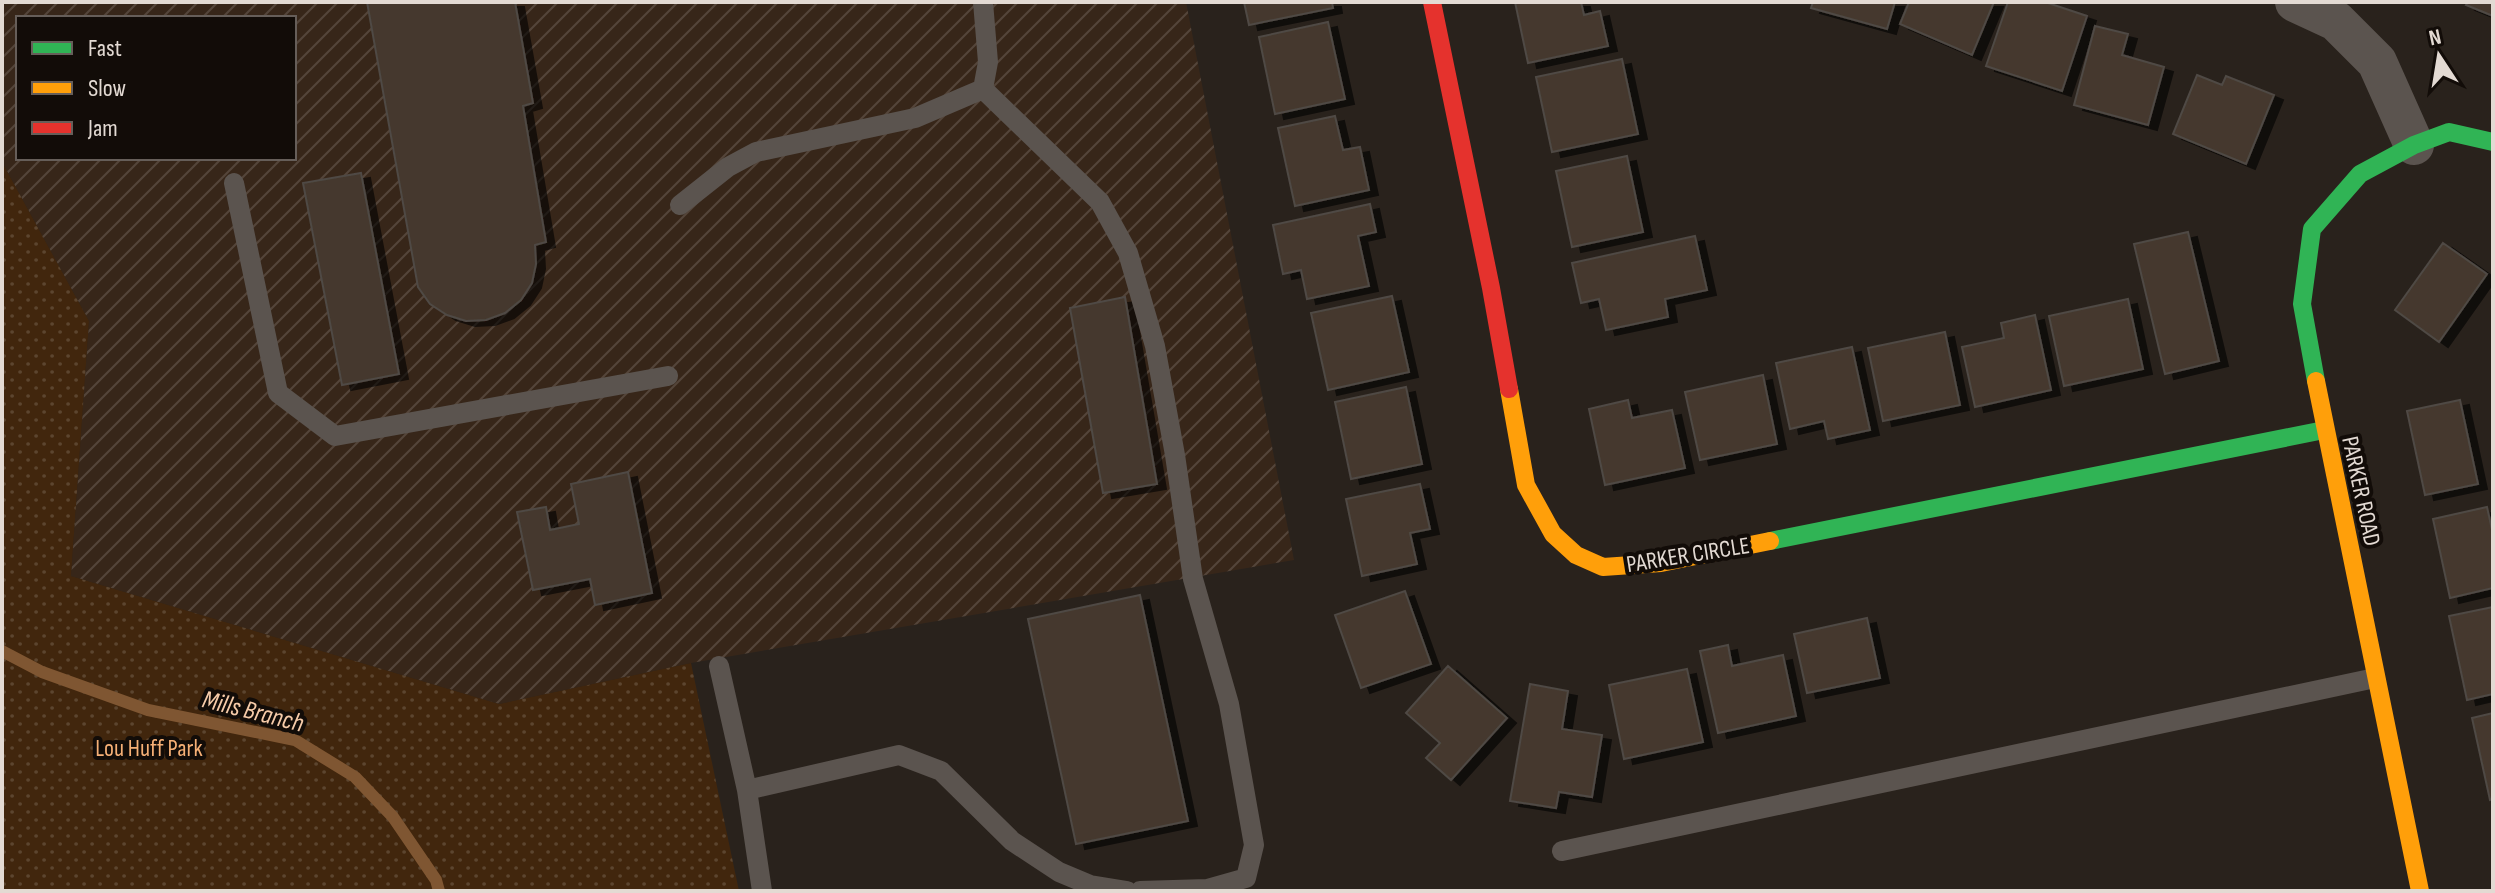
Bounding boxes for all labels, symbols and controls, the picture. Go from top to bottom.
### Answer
legend [16,16,296,160]
north arrow [2399,16,2479,96]
text: N [2427,23,2444,52]
text: Fast [88,34,122,63]
text: Slow [88,74,126,103]
text: Jam [87,114,118,143]
street label: PARKER ROAD [2335,434,2387,548]
street label: PARKER CIRCLE [1624,531,1752,579]
water label: Mills Branch [199,684,307,740]
park label: Lou Huff Park [95,734,203,763]

